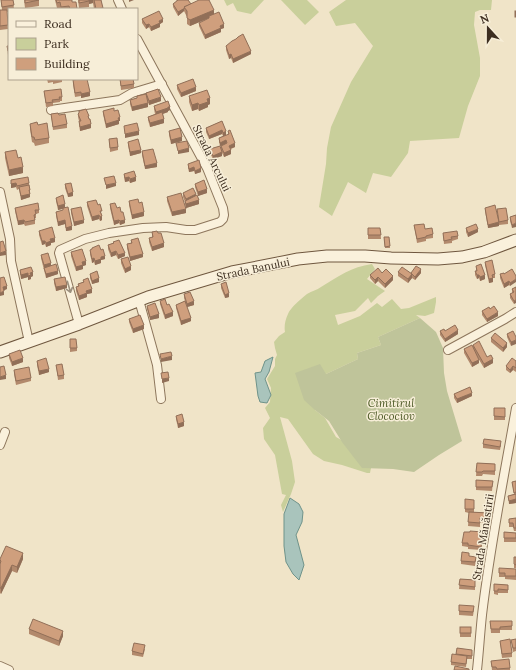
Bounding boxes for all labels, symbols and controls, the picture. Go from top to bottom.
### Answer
legend [8,8,138,80]
north arrow [468,8,508,48]
text: N [478,10,491,27]
text: Road [44,16,72,31]
text: Park [44,36,70,51]
text: Building [44,56,90,71]
street label: Strada Arcului [190,122,234,194]
street label: Strada Banului [215,254,291,284]
one-way arrow [66,280,73,293]
park label: Cimitirul Clocociov [367,396,415,423]
street label: Strada Mănăstirii [469,493,497,581]

